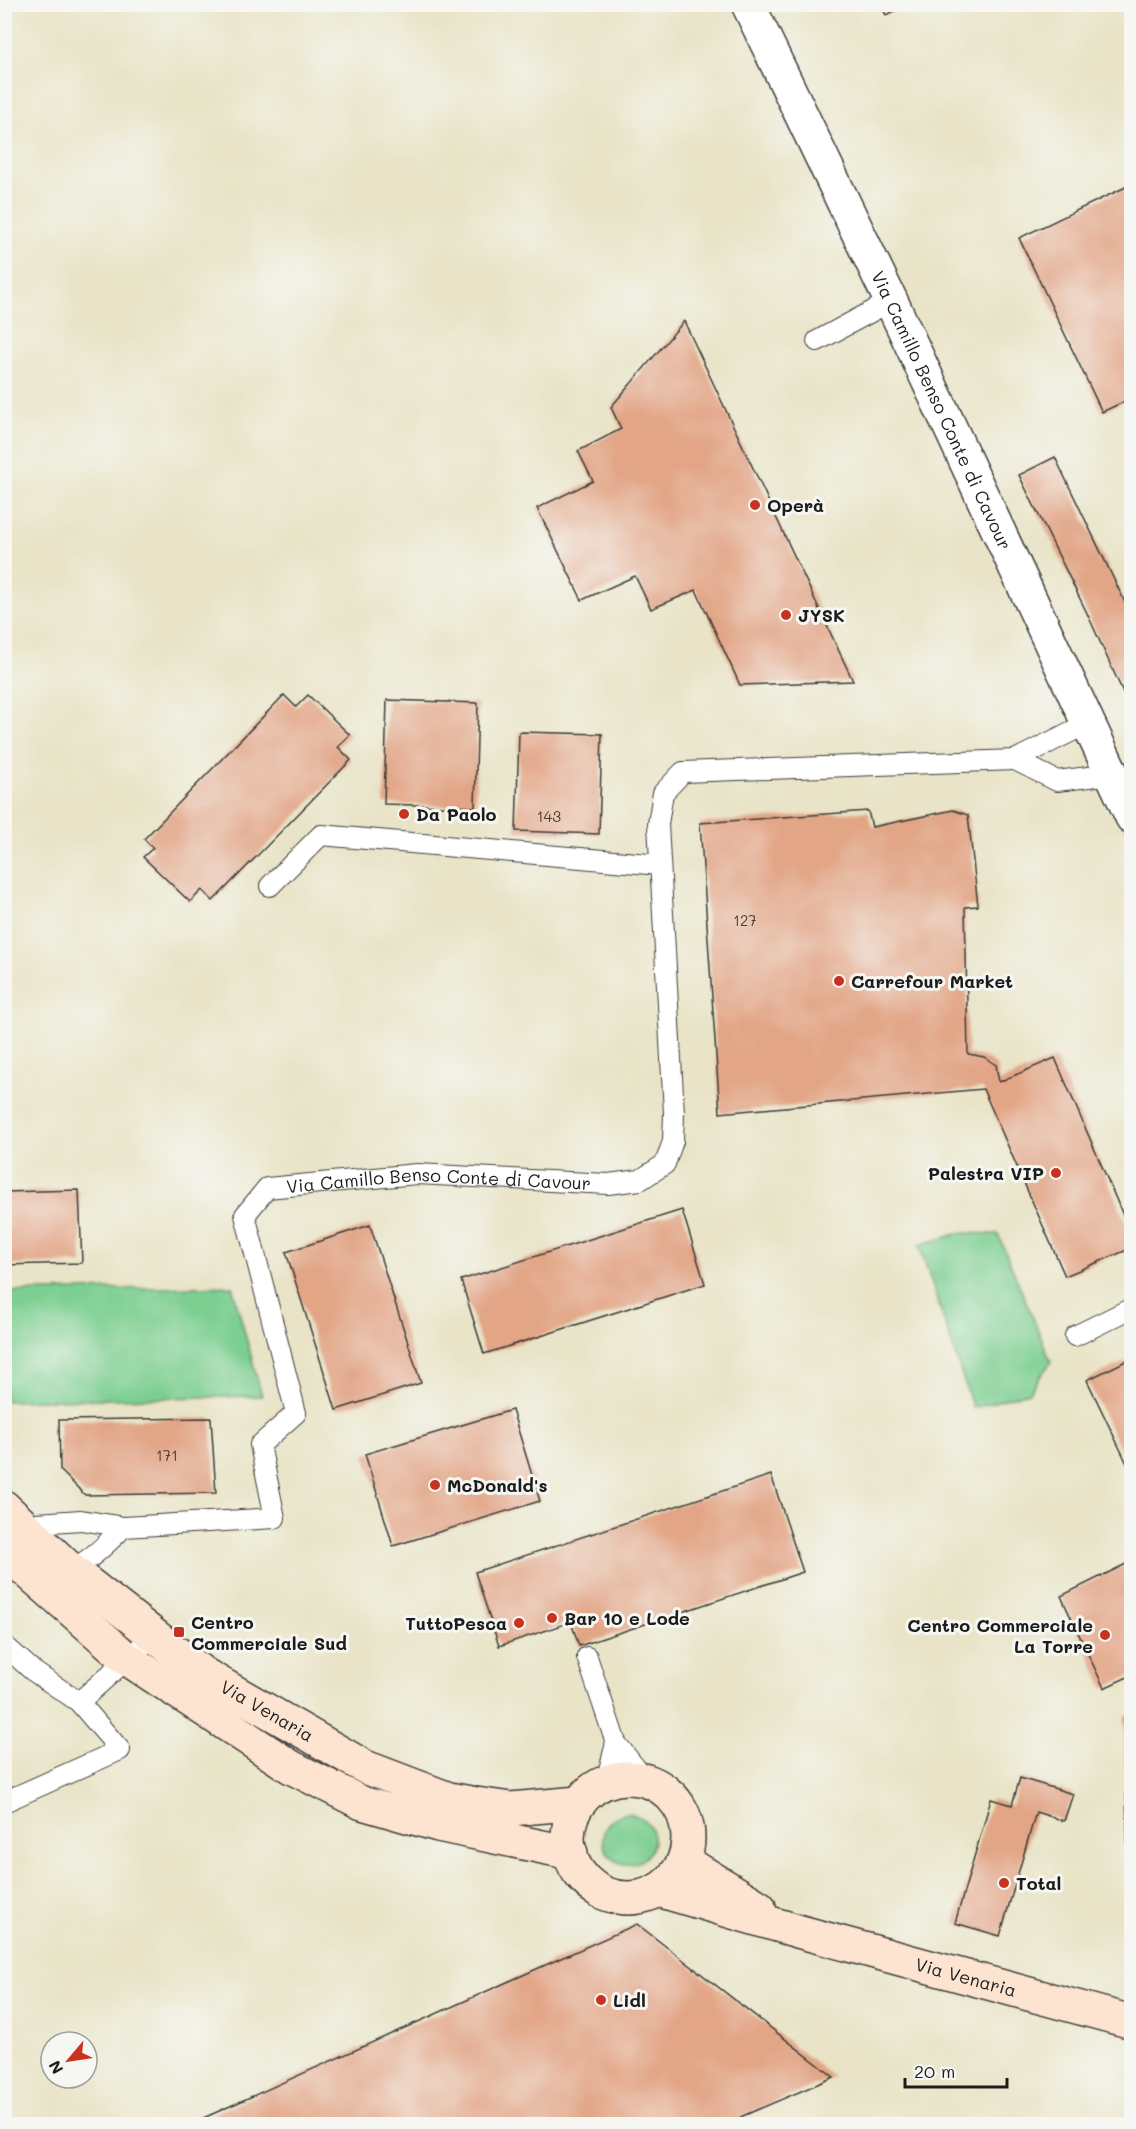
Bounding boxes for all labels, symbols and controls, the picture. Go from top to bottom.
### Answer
street label: Via Camillo Benso Conte di Cavour [866,267,1017,553]
place label: Operà [767,493,824,517]
marker: Operà [748,498,762,512]
place label: JYSK [798,603,845,627]
marker: JYSK [779,608,793,622]
place label: Da Paolo [416,802,497,826]
house number: 143 [537,806,561,826]
marker: Da Paolo [397,807,411,821]
house number: 127 [733,910,757,930]
place label: Carrefour Market [851,969,1013,993]
marker: Carrefour Market [832,974,846,988]
place label: Palestra VIP [928,1161,1044,1185]
street label: Via Camillo Benso Conte di Cavour [285,1162,591,1198]
marker: Palestra VIP [1049,1166,1063,1180]
house number: 171 [156,1445,178,1465]
place label: McDonald's [447,1473,548,1497]
marker: McDonald's [428,1478,442,1492]
place label: Bar 10 e Lode [564,1606,690,1630]
place label: Centro Commerciale Sud [191,1610,347,1655]
place label: TuttoPesca [405,1611,507,1635]
marker: Bar 10 e Lode [545,1611,559,1625]
place label: Centro Commerciale La Torre [907,1613,1093,1658]
marker: TuttoPesca [512,1616,526,1630]
marker: Centro Commerciale Sud [172,1625,186,1639]
marker: Centro Commerciale La Torre [1098,1628,1112,1642]
street label: Via Venaria [216,1674,318,1747]
place label: Total [1016,1871,1061,1895]
marker: Total [997,1876,1011,1890]
street label: Via Venaria [913,1952,1019,2002]
place label: Lidl [613,1988,646,2012]
marker: Lidl [594,1993,608,2007]
north arrow [39,2030,99,2090]
scale bar [905,2051,1007,2089]
text: N [43,2057,68,2078]
text: 20 m [914,2059,955,2083]

